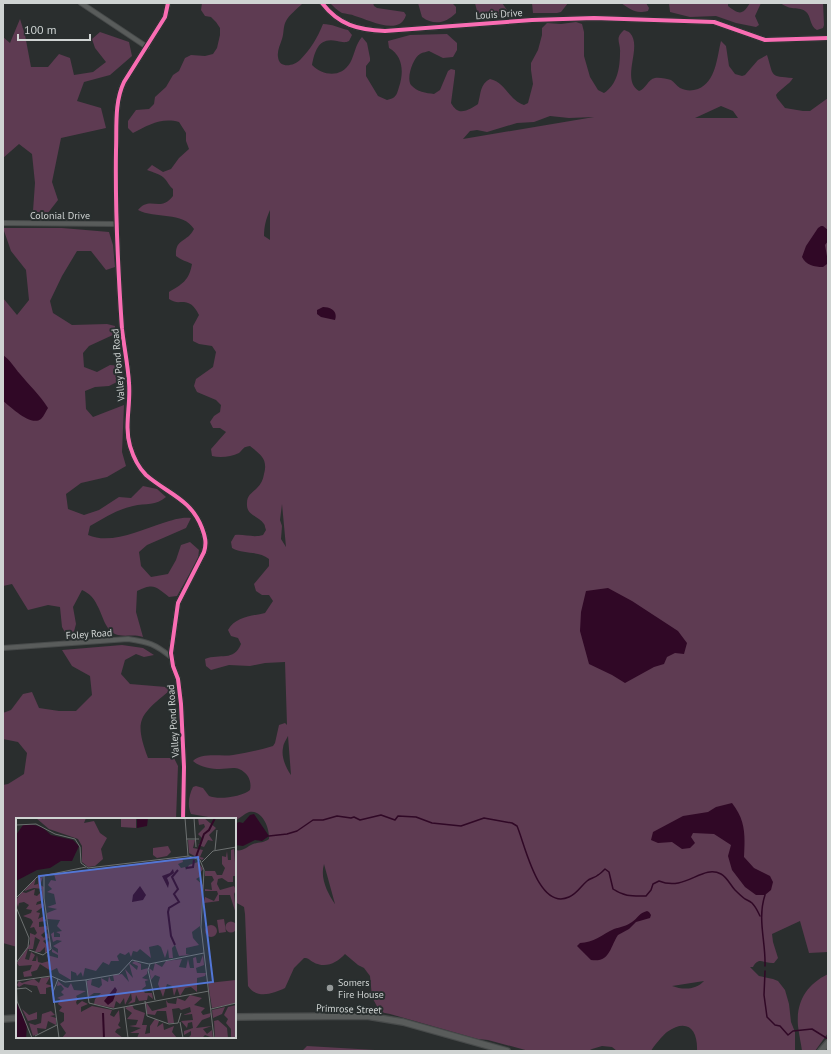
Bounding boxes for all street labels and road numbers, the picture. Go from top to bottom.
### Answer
street label: Louis Drive [475,6,523,22]
street label: Colonial Drive [30,209,90,222]
street label: Valley Pond Road [108,328,128,403]
street label: Foley Road [65,626,113,642]
street label: Valley Pond Road [164,684,182,759]
street label: Primrose Street [316,1001,383,1017]

